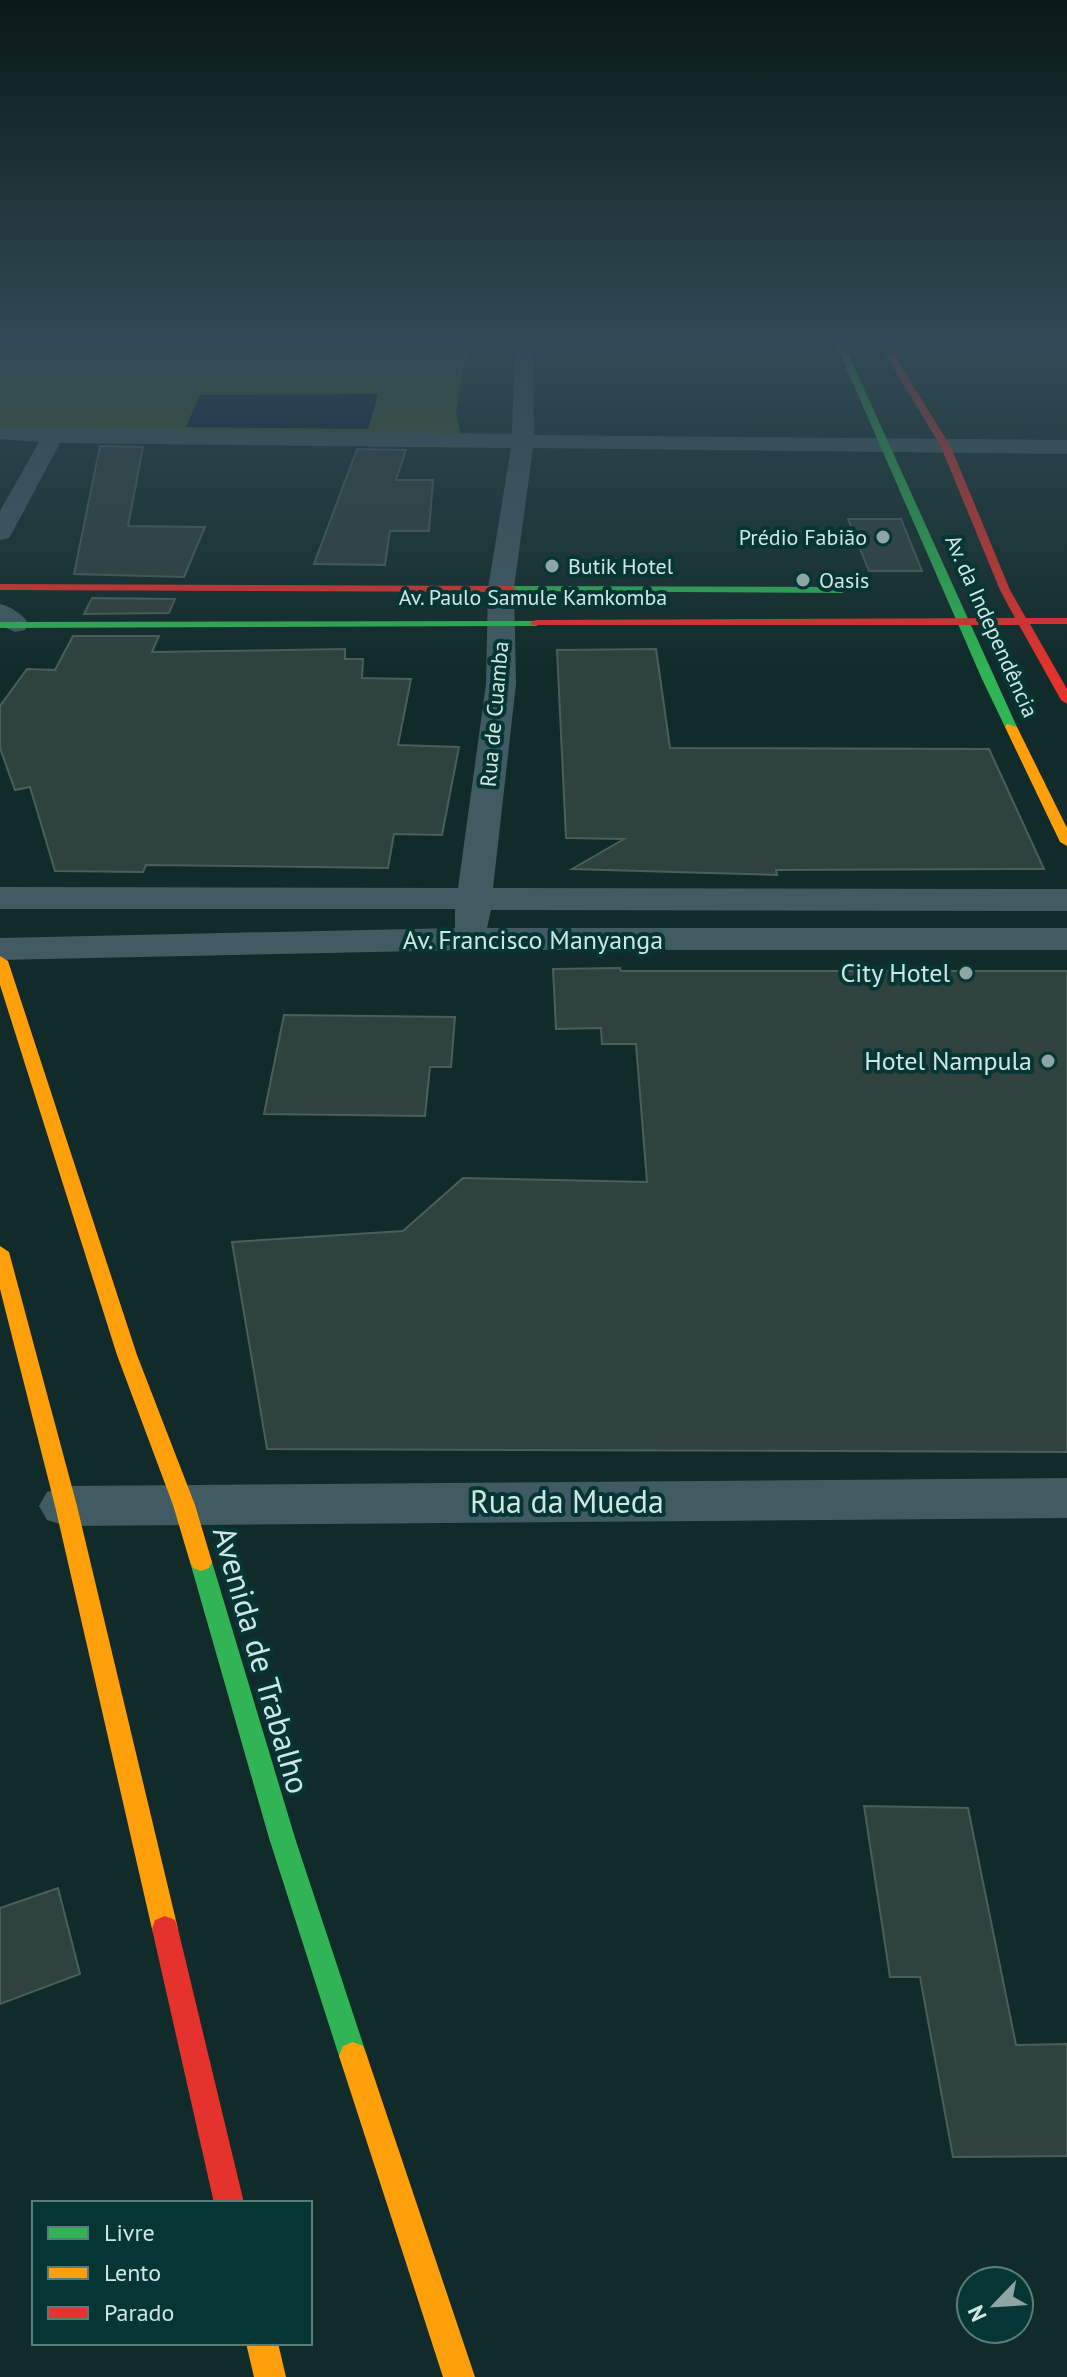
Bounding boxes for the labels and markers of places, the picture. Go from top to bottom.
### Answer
place label: Prédio Fabião [739,523,867,551]
marker: Prédio Fabião [874,528,892,546]
place label: Butik Hotel [568,552,674,580]
marker: Butik Hotel [543,557,561,575]
place label: Oasis [819,566,869,594]
marker: Oasis [794,571,812,589]
place label: City Hotel [841,956,950,989]
marker: City Hotel [957,964,975,982]
place label: Hotel Nampula [864,1044,1032,1077]
marker: Hotel Nampula [1039,1052,1057,1070]

